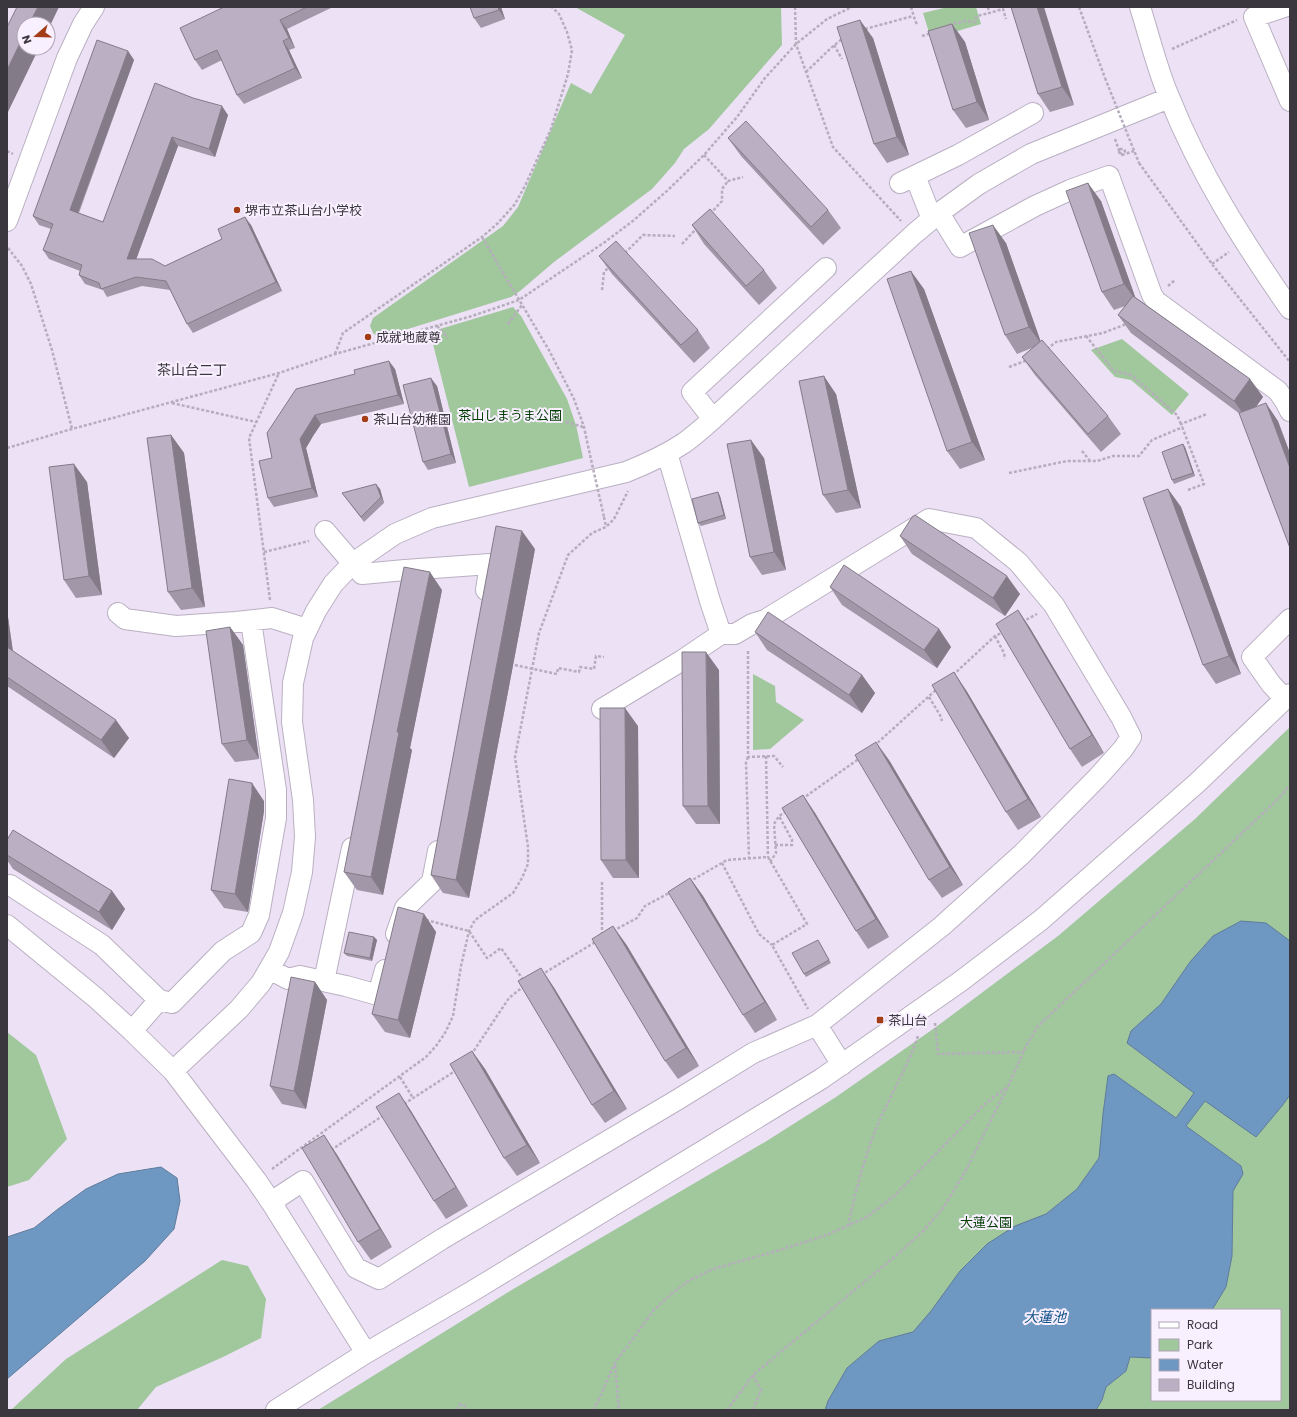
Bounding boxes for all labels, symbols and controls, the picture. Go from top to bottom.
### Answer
north arrow [16,16,56,56]
text: N [18,33,36,46]
place label: 堺市立茶山台小学校 [245,201,362,220]
marker: 堺市立茶山台小学校 [232,205,242,215]
place label: 成就地蔵尊 [376,328,441,347]
marker: 成就地蔵尊 [363,332,373,342]
district label: 茶山台二丁 [157,360,227,380]
park label: 茶山しまうま公園 [458,406,562,425]
place label: 茶山台幼稚園 [373,410,451,429]
marker: 茶山台幼稚園 [360,414,370,424]
place label: 茶山台 [888,1011,927,1030]
marker: 茶山台 [875,1015,885,1025]
park label: 大蓮公園 [960,1213,1012,1232]
water label: 大蓮池 [1024,1307,1068,1327]
legend [1151,1309,1281,1401]
text: Road [1187,1316,1218,1333]
text: Park [1187,1336,1214,1353]
text: Water [1187,1356,1224,1373]
text: Building [1187,1376,1235,1393]

